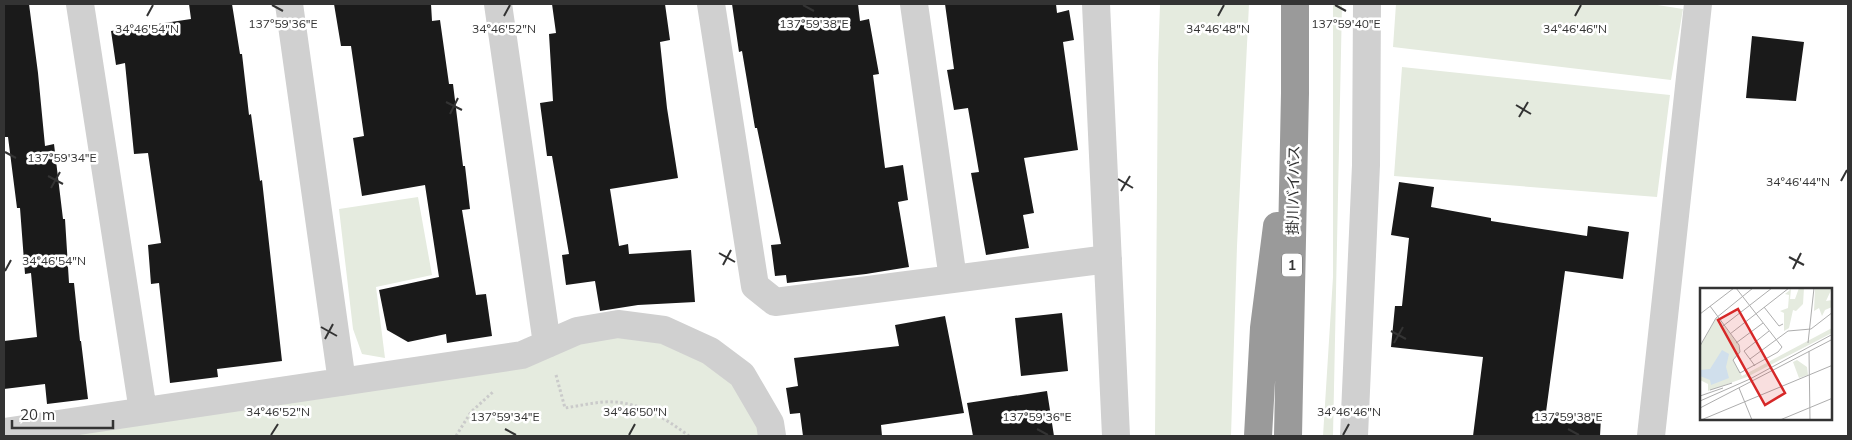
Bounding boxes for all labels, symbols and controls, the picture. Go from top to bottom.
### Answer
text: 137°59'36"E [248,16,318,31]
text: 137°59'38"E [779,16,849,31]
text: 137°59'40"E [1311,16,1381,31]
text: 34°46'54"N [115,21,179,36]
text: 34°46'52"N [472,21,536,36]
text: 34°46'48"N [1186,21,1250,36]
text: 34°46'46"N [1543,21,1607,36]
street label: 掛川バイパス [1283,145,1303,235]
text: 137°59'34"E [27,150,97,165]
text: 34°46'44"N [1766,174,1830,189]
text: 34°46'54"N [22,253,86,268]
road number: 1 [1282,254,1302,276]
inset map [1700,288,1832,420]
scale bar [12,398,114,430]
text: 34°46'52"N [246,404,310,419]
text: 34°46'50"N [603,404,667,419]
text: 34°46'46"N [1317,404,1381,419]
text: 20 m [20,405,55,424]
text: 137°59'34"E [470,409,540,424]
text: 137°59'36"E [1002,409,1072,424]
text: 137°59'38"E [1533,409,1603,424]

